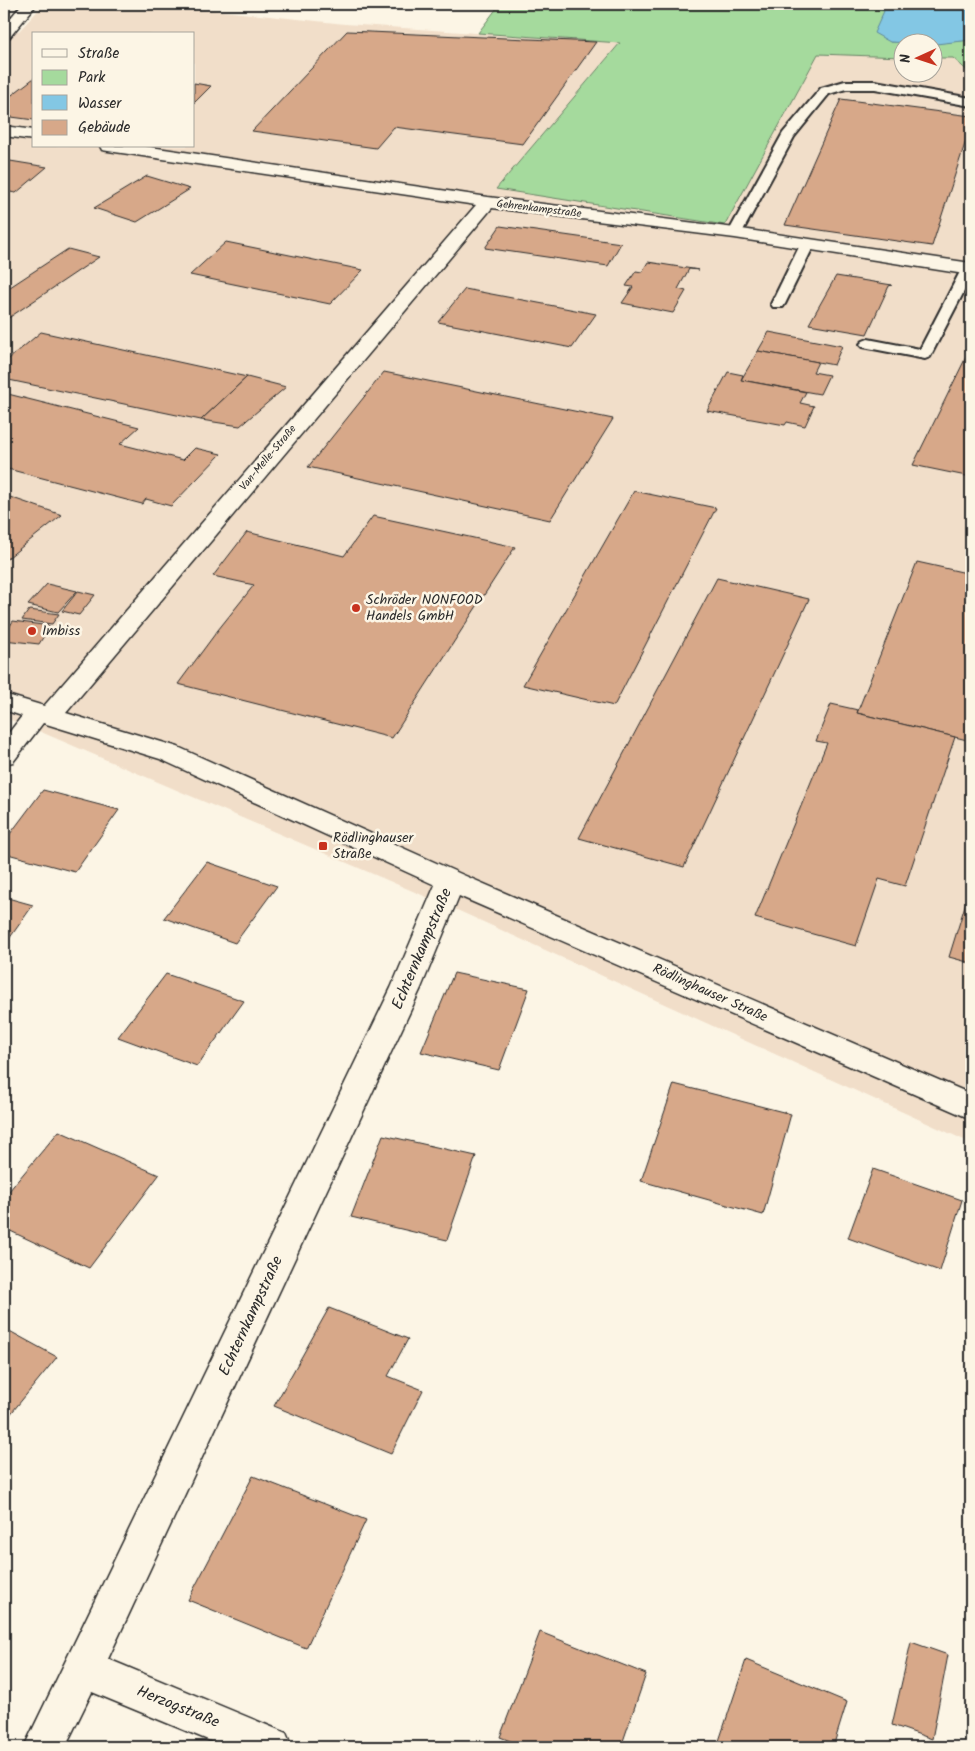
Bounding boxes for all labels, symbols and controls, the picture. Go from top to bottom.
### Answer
legend [32,32,195,148]
north arrow [892,32,942,82]
text: Straße [78,42,120,66]
text: N [895,53,917,64]
text: Park [78,66,106,90]
text: Wasser [78,92,122,116]
text: Gebäude [78,116,131,140]
street label: Gehrenkampstraße [495,195,583,223]
street label: Van-Melle-Straße [235,421,301,495]
place label: Schröder NONFOOD Handels GmbH [366,589,483,627]
marker: Schröder NONFOOD Handels GmbH [350,602,362,614]
place label: Imbiss [42,620,80,642]
marker: Imbiss [26,625,38,637]
place label: Rödlinghauser Straße [333,827,414,865]
marker: Rödlinghauser Straße [317,840,329,852]
street label: Echternkampstraße [385,884,459,1014]
street label: Rödlinghauser Straße [649,958,772,1029]
street label: Echternkampstraße [212,1252,290,1380]
street label: Herzogstraße [133,1679,223,1735]

